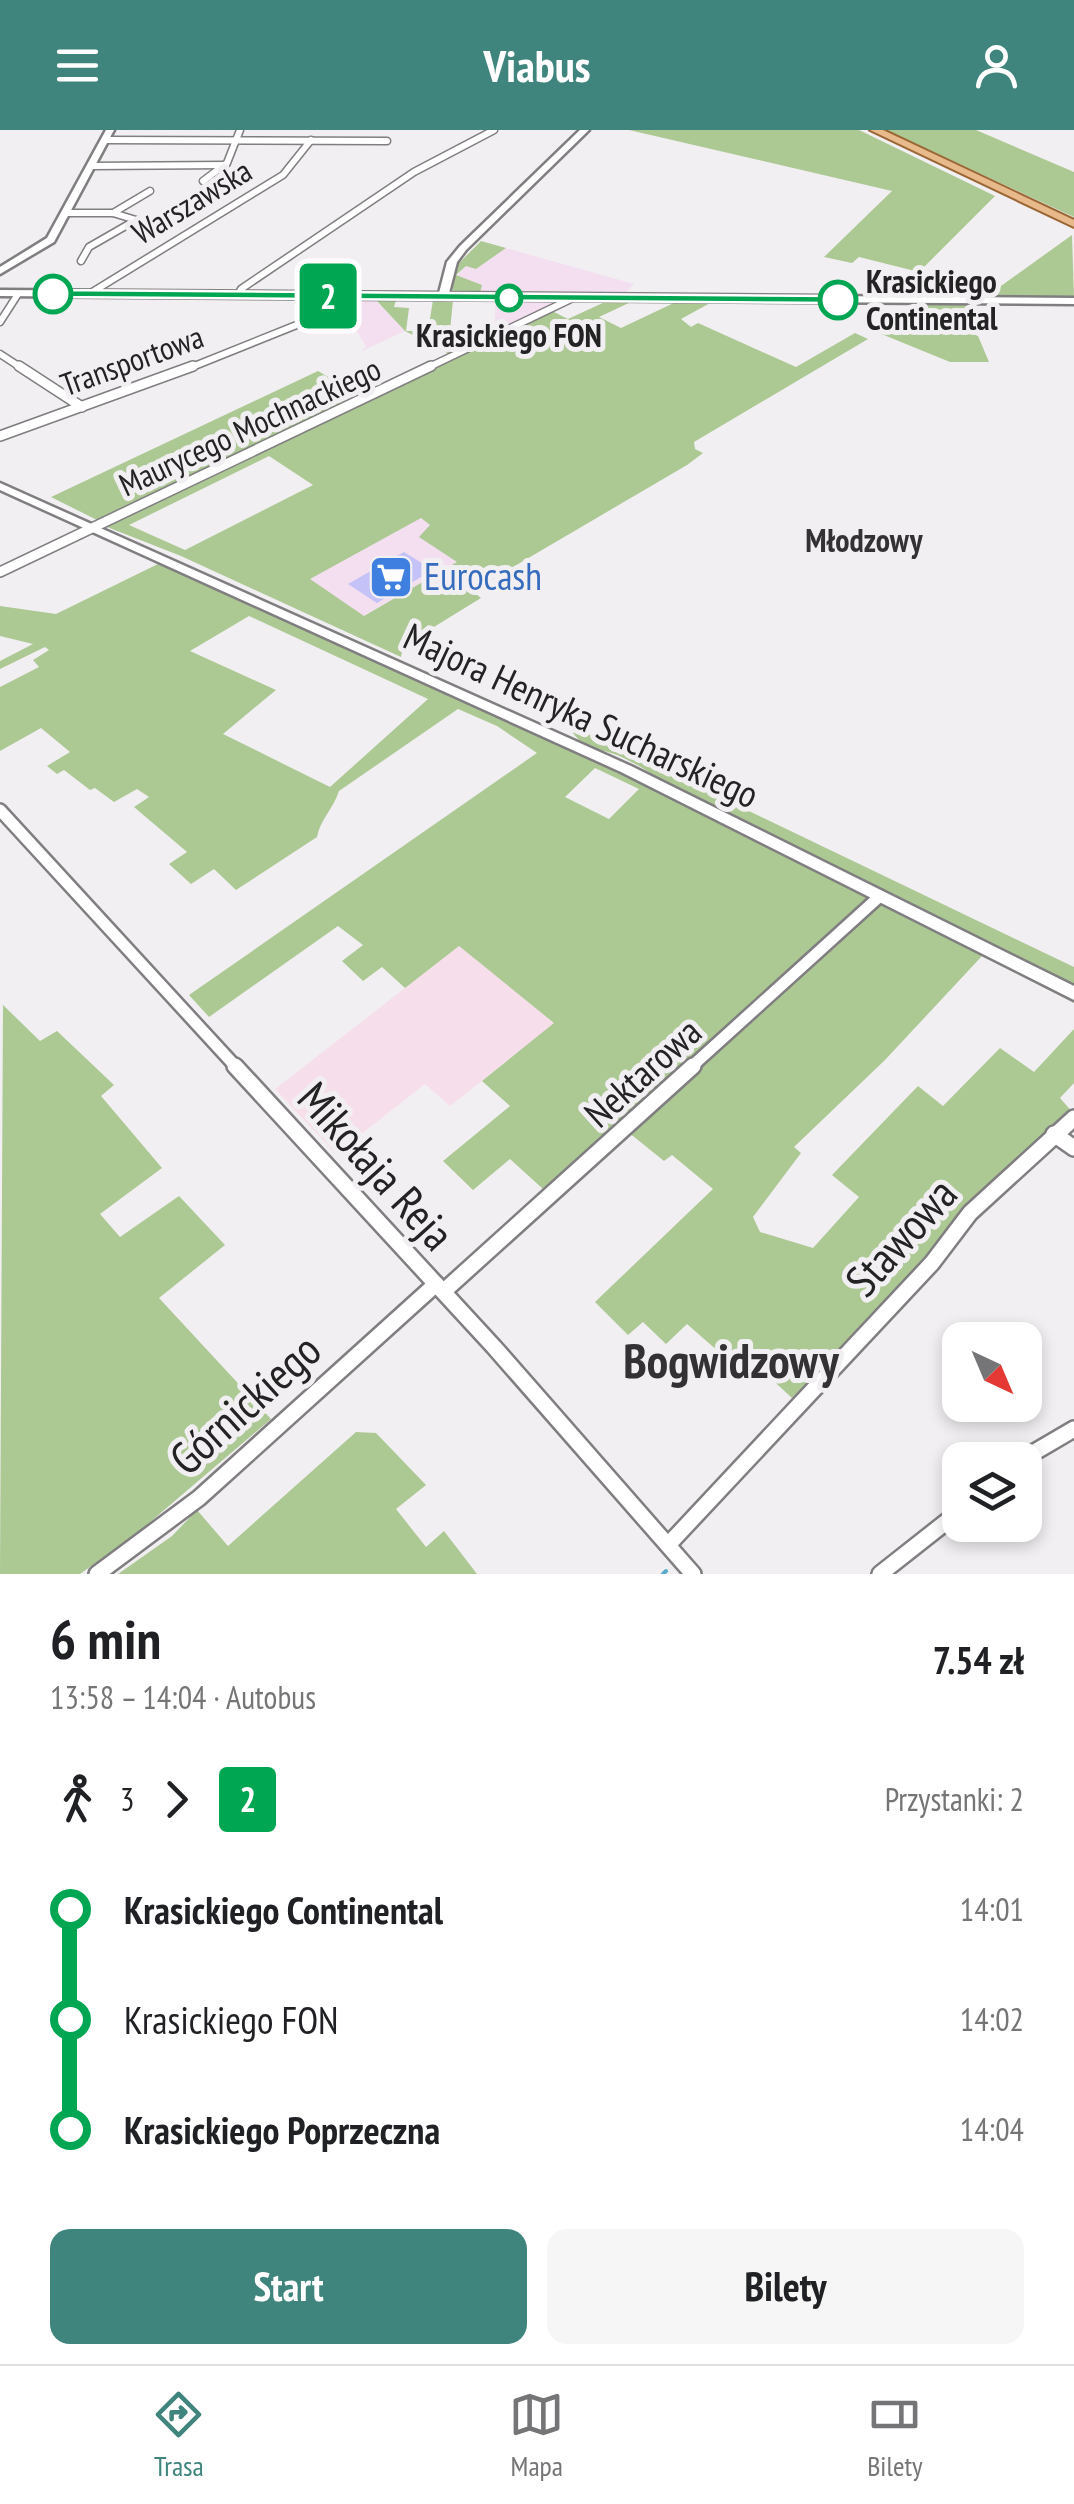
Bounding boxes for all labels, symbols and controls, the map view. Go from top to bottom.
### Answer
text: Viabus [483,36,591,94]
icon: menu [50,38,105,93]
icon: person [969,38,1024,93]
street label: Warszawska [124,149,259,253]
place label: Krasickiego Continental [866,260,998,339]
line badge: 2 [296,264,360,328]
text: 2 [320,273,336,319]
unlabelled marker [34,275,72,313]
marker: Krasickiego Continental [819,281,857,319]
marker: Krasickiego FON [496,285,522,311]
place label: Krasickiego FON [416,314,602,356]
street label: Transportowa [54,315,209,405]
street label: Maurycego Mochnackiego [112,347,387,505]
district label: Młodzowy [805,519,924,561]
place label: Eurocash [424,551,542,600]
supermarket icon: Eurocash [368,554,414,600]
street label: Majora Henryka Sucharskiego [396,611,767,818]
street label: Nektarowa [573,1007,711,1137]
street label: Mikołaja Reja [286,1069,467,1262]
street label: Stawowa [832,1165,968,1308]
street label: Górnickiego [157,1320,332,1486]
north arrow [942,1322,1042,1422]
map controls [942,1322,1042,1542]
district label: Bogwidzowy [623,1329,840,1391]
button: layers [942,1442,1042,1542]
text: 6 min [50,1603,161,1674]
text: 7.54 zł [933,1635,1024,1684]
text: 13:58 – 14:04 · Autobus [50,1676,316,1718]
icon: walk [50,1772,105,1827]
icon: forward [149,1772,204,1827]
text: 2 [239,1776,256,1822]
text: 3 [120,1778,134,1820]
text: Przystanki: 2 [885,1778,1024,1820]
text: Krasickiego Continental [124,1885,443,1934]
text: 14:01 [960,1888,1024,1930]
text: Krasickiego FON [124,1995,338,2044]
text: 14:02 [960,1998,1024,2040]
text: Krasickiego Poprzeczna [124,2105,440,2154]
text: 14:04 [960,2108,1024,2150]
button: Start [50,2229,527,2344]
button: Bilety [547,2229,1024,2344]
tab: Trasa [151,2387,206,2484]
tab: Mapa [509,2387,564,2484]
tab: Bilety [867,2387,923,2484]

